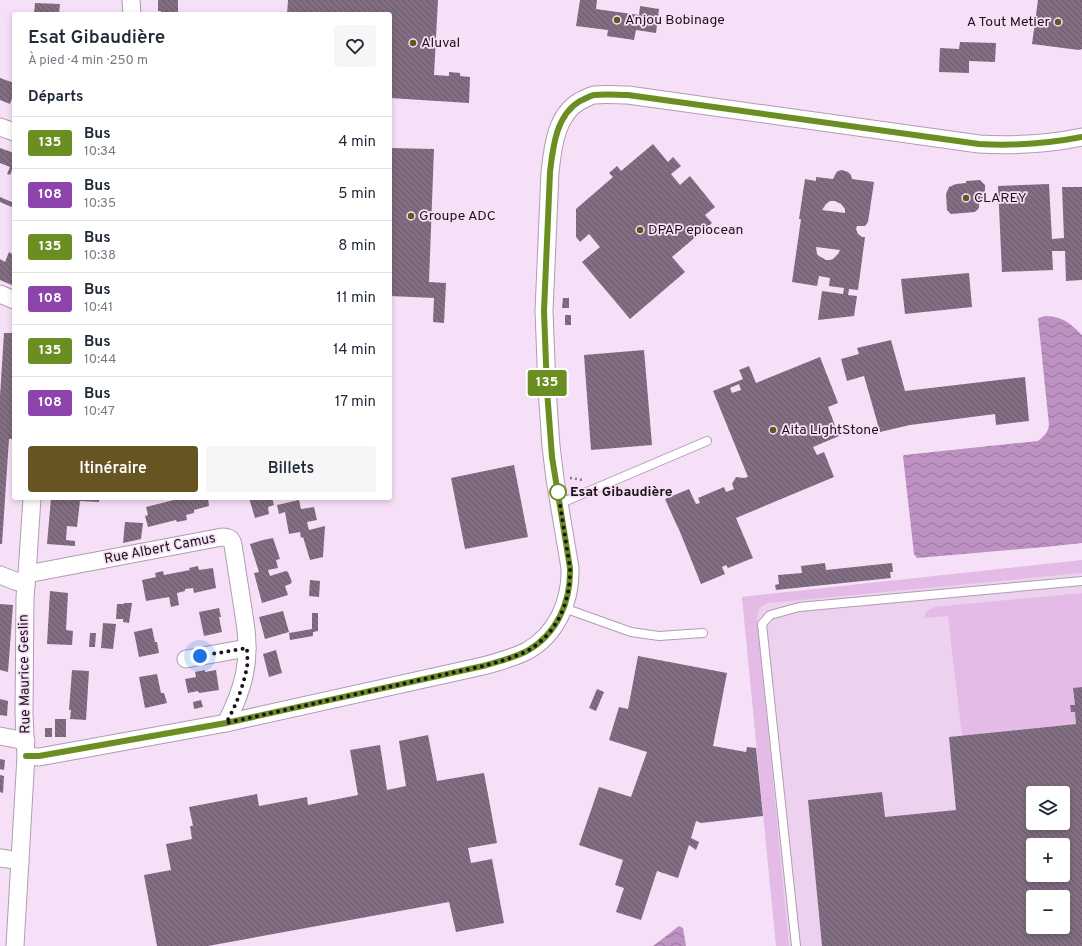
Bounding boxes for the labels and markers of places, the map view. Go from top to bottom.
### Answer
place label: Anjou Bobinage [625,12,725,29]
place label: A Tout Metier [967,14,1051,31]
marker: Anjou Bobinage [612,15,622,25]
marker: A Tout Metier [1053,17,1063,27]
place label: Aluval [421,35,460,52]
marker: Aluval [408,38,418,48]
place label: CLAREY [974,190,1027,207]
marker: CLAREY [961,193,971,203]
place label: Groupe ADC [419,208,496,225]
marker: Groupe ADC [406,211,416,221]
place label: DPAP epiocean [648,222,743,239]
marker: DPAP epiocean [635,225,645,235]
place label: Aita LightStone [781,422,879,439]
marker: Aita LightStone [768,425,778,435]
marker: Esat Gibaudière [549,483,567,501]
place label: Esat Gibaudière [570,484,673,501]

